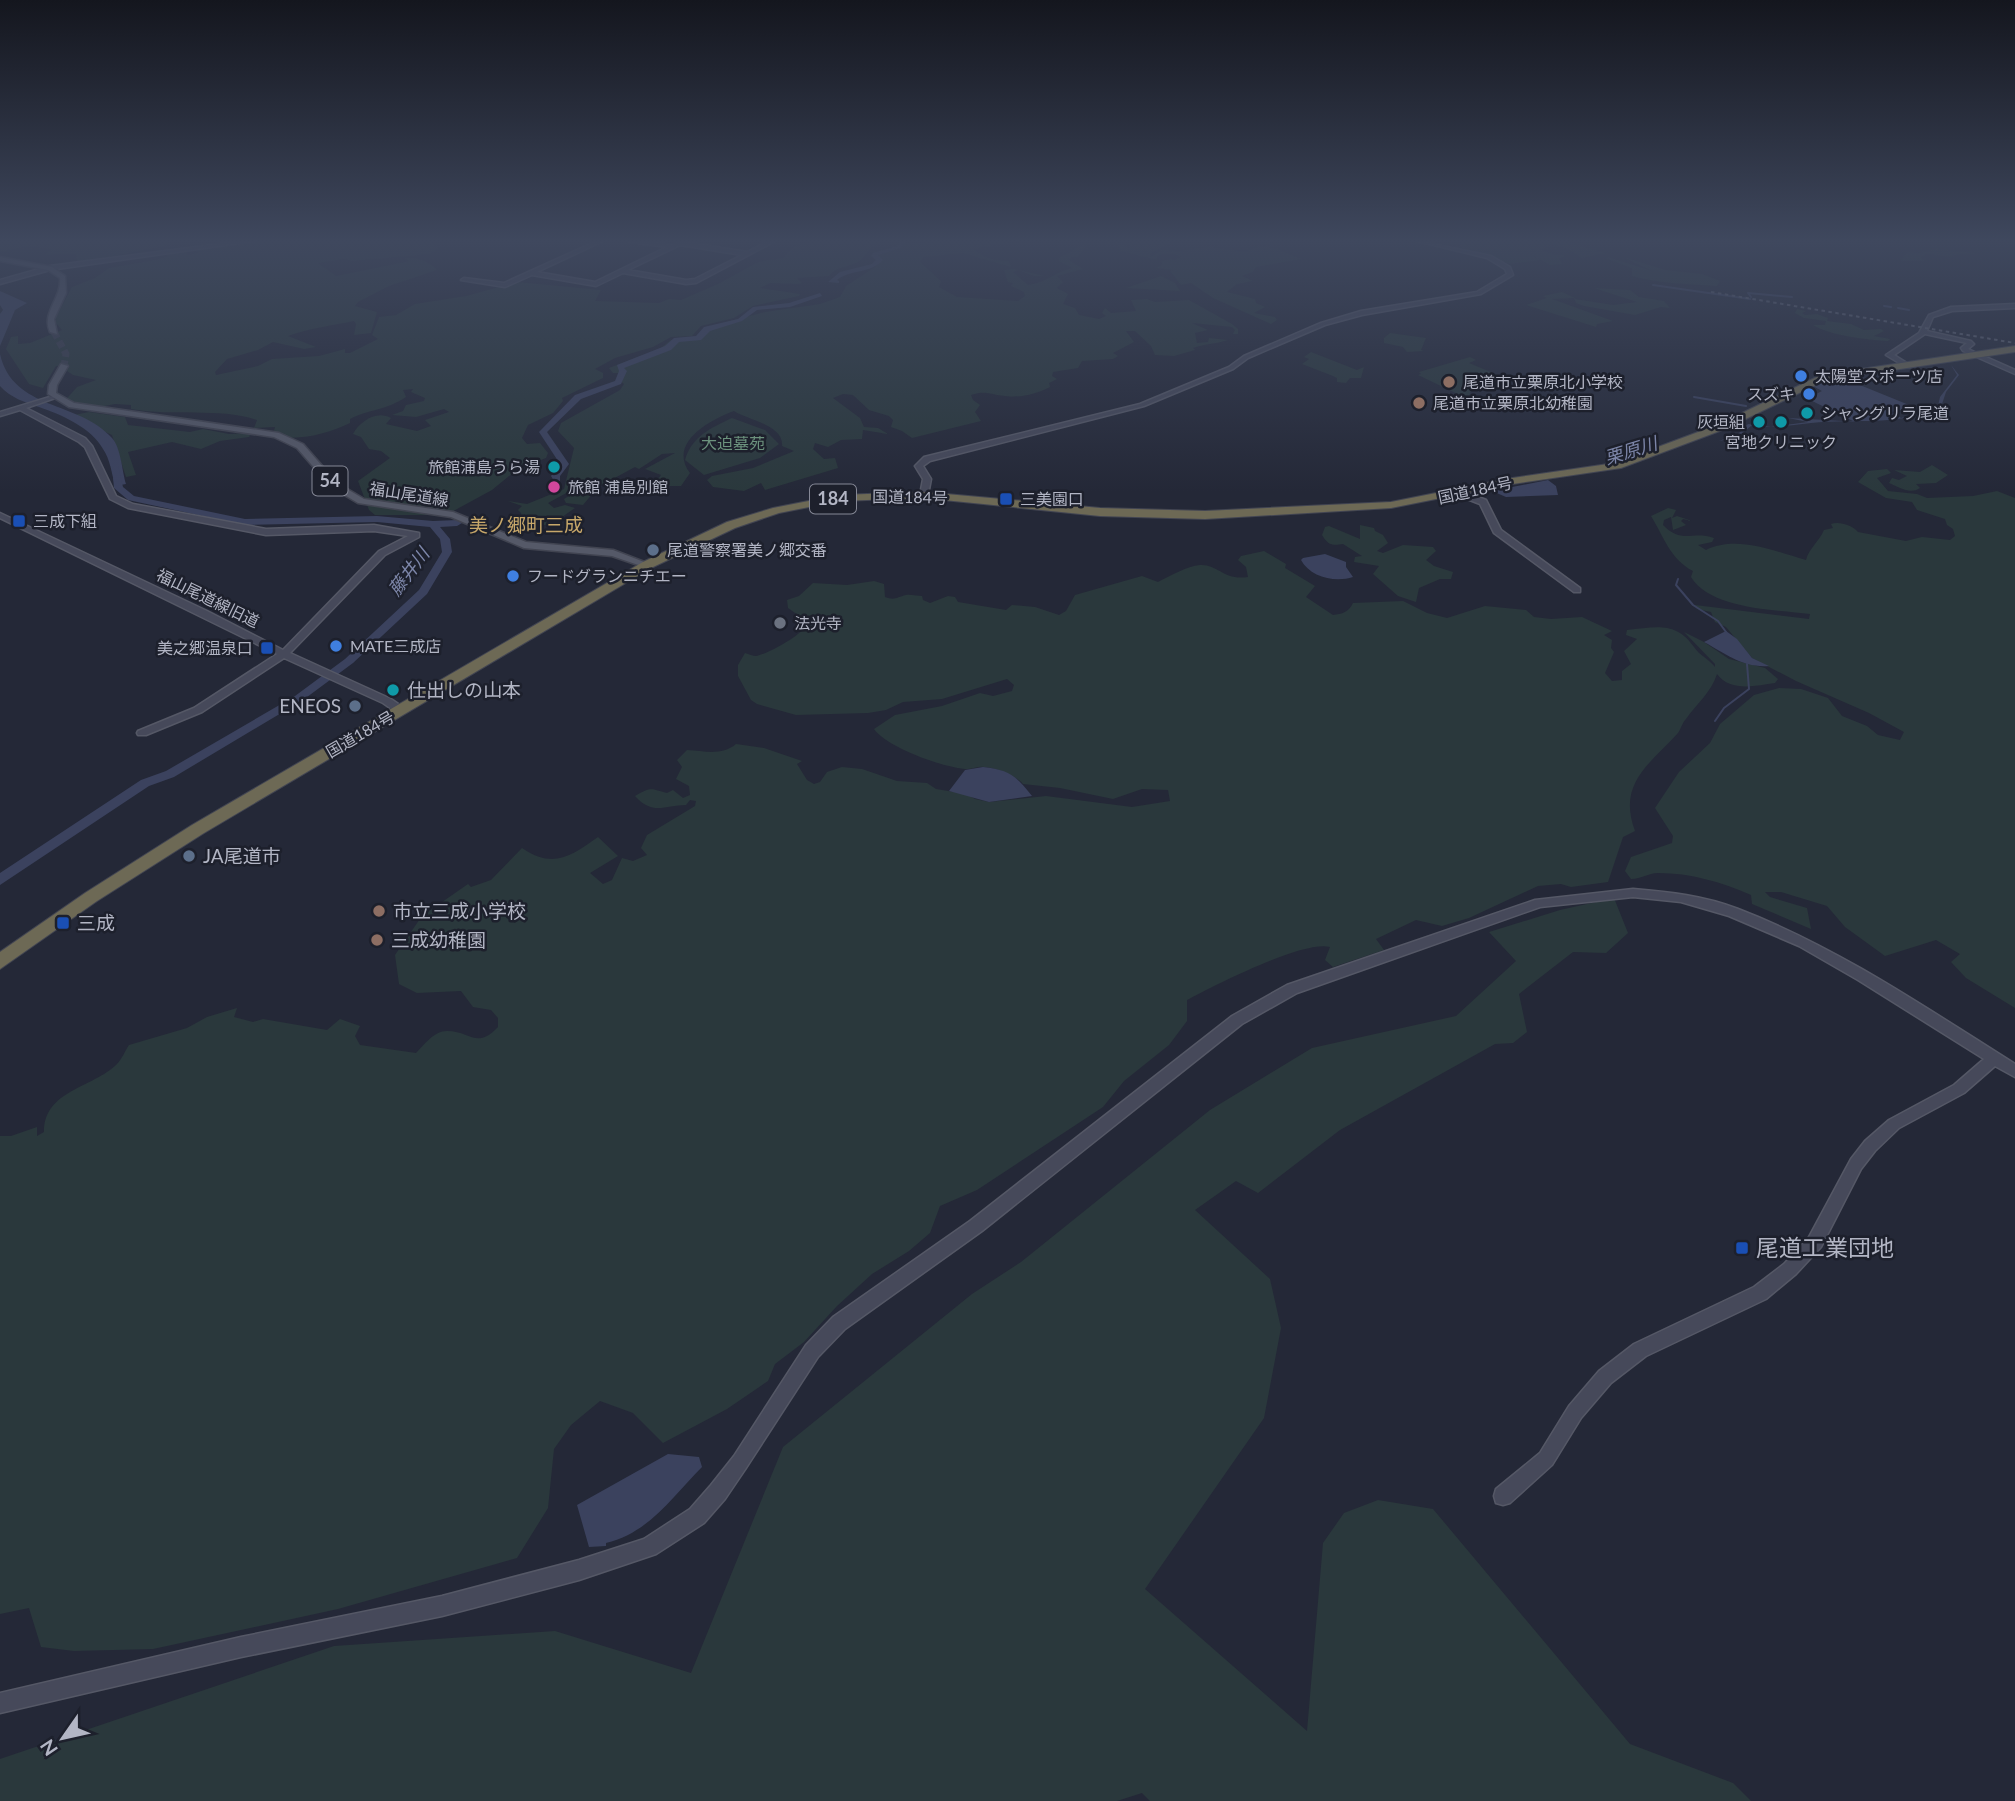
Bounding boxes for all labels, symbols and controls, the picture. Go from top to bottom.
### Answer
place label: 太陽堂スポーツ店 [1815,366,1943,385]
marker: 太陽堂スポーツ店 [1793,368,1809,384]
place label: 尾道市立栗原北小学校 [1463,372,1623,391]
marker: 尾道市立栗原北小学校 [1441,374,1457,390]
place label: スズキ [1747,384,1795,403]
marker: スズキ [1801,386,1817,402]
place label: 尾道市立栗原北幼稚園 [1433,393,1593,412]
marker: 尾道市立栗原北幼稚園 [1411,395,1427,411]
place label: シャングリラ尾道 [1821,403,1949,422]
marker: シャングリラ尾道 [1799,405,1815,421]
place label: 灰垣組 [1697,412,1745,431]
marker: 灰垣組 [1751,414,1767,430]
marker: 宮地クリニック [1773,414,1789,430]
water label: 栗原川 [1602,431,1662,468]
place label: 宮地クリニック [1725,432,1837,451]
park label: 大迫墓苑 [701,433,765,452]
place label: 旅館浦島うら湯 [428,457,540,476]
marker: 旅館浦島うら湯 [546,459,562,475]
road number: 54 [312,466,348,495]
street label: 国道184号 [1436,472,1514,507]
place label: 旅館 浦島別館 [568,477,668,496]
street label: 福山尾道線 [368,478,450,509]
marker: 旅館 浦島別館 [546,479,562,495]
road number: 184 [810,485,856,514]
street label: 国道184号 [872,486,948,507]
place label: 三美園口 [1020,489,1084,508]
marker: 三美園口 [998,491,1014,507]
place label: 三成下組 [33,511,97,530]
marker: 三成下組 [11,513,27,529]
district label: 美ノ郷町三成 [469,513,583,536]
place label: 尾道警察署美ノ郷交番 [667,540,827,559]
water label: 藤井川 [383,542,434,600]
marker: 尾道警察署美ノ郷交番 [645,542,661,558]
street label: 福山尾道線旧道 [154,564,263,631]
place label: フードグランニチエー [527,566,687,585]
marker: フードグランニチエー [505,568,521,584]
place label: 法光寺 [794,613,842,632]
marker: 法光寺 [772,615,788,631]
place label: MATE三成店 [350,636,441,655]
place label: 美之郷温泉口 [157,638,253,657]
marker: MATE三成店 [328,638,344,654]
marker: 美之郷温泉口 [259,640,275,656]
place label: 仕出しの山本 [407,678,521,701]
marker: 仕出しの山本 [385,682,401,698]
place label: ENEOS [279,694,341,717]
marker: ENEOS [347,698,363,714]
street label: 国道184号 [322,706,397,761]
place label: JA尾道市 [203,844,281,867]
marker: JA尾道市 [181,848,197,864]
place label: 市立三成小学校 [393,899,526,922]
marker: 市立三成小学校 [371,903,387,919]
place label: 三成 [77,911,115,934]
marker: 三成 [55,915,71,931]
place label: 三成幼稚園 [391,928,486,951]
marker: 三成幼稚園 [369,932,385,948]
place label: 尾道工業団地 [1756,1233,1894,1261]
marker: 尾道工業団地 [1734,1240,1750,1256]
north arrow [28,1703,98,1773]
text: N [35,1735,62,1760]

